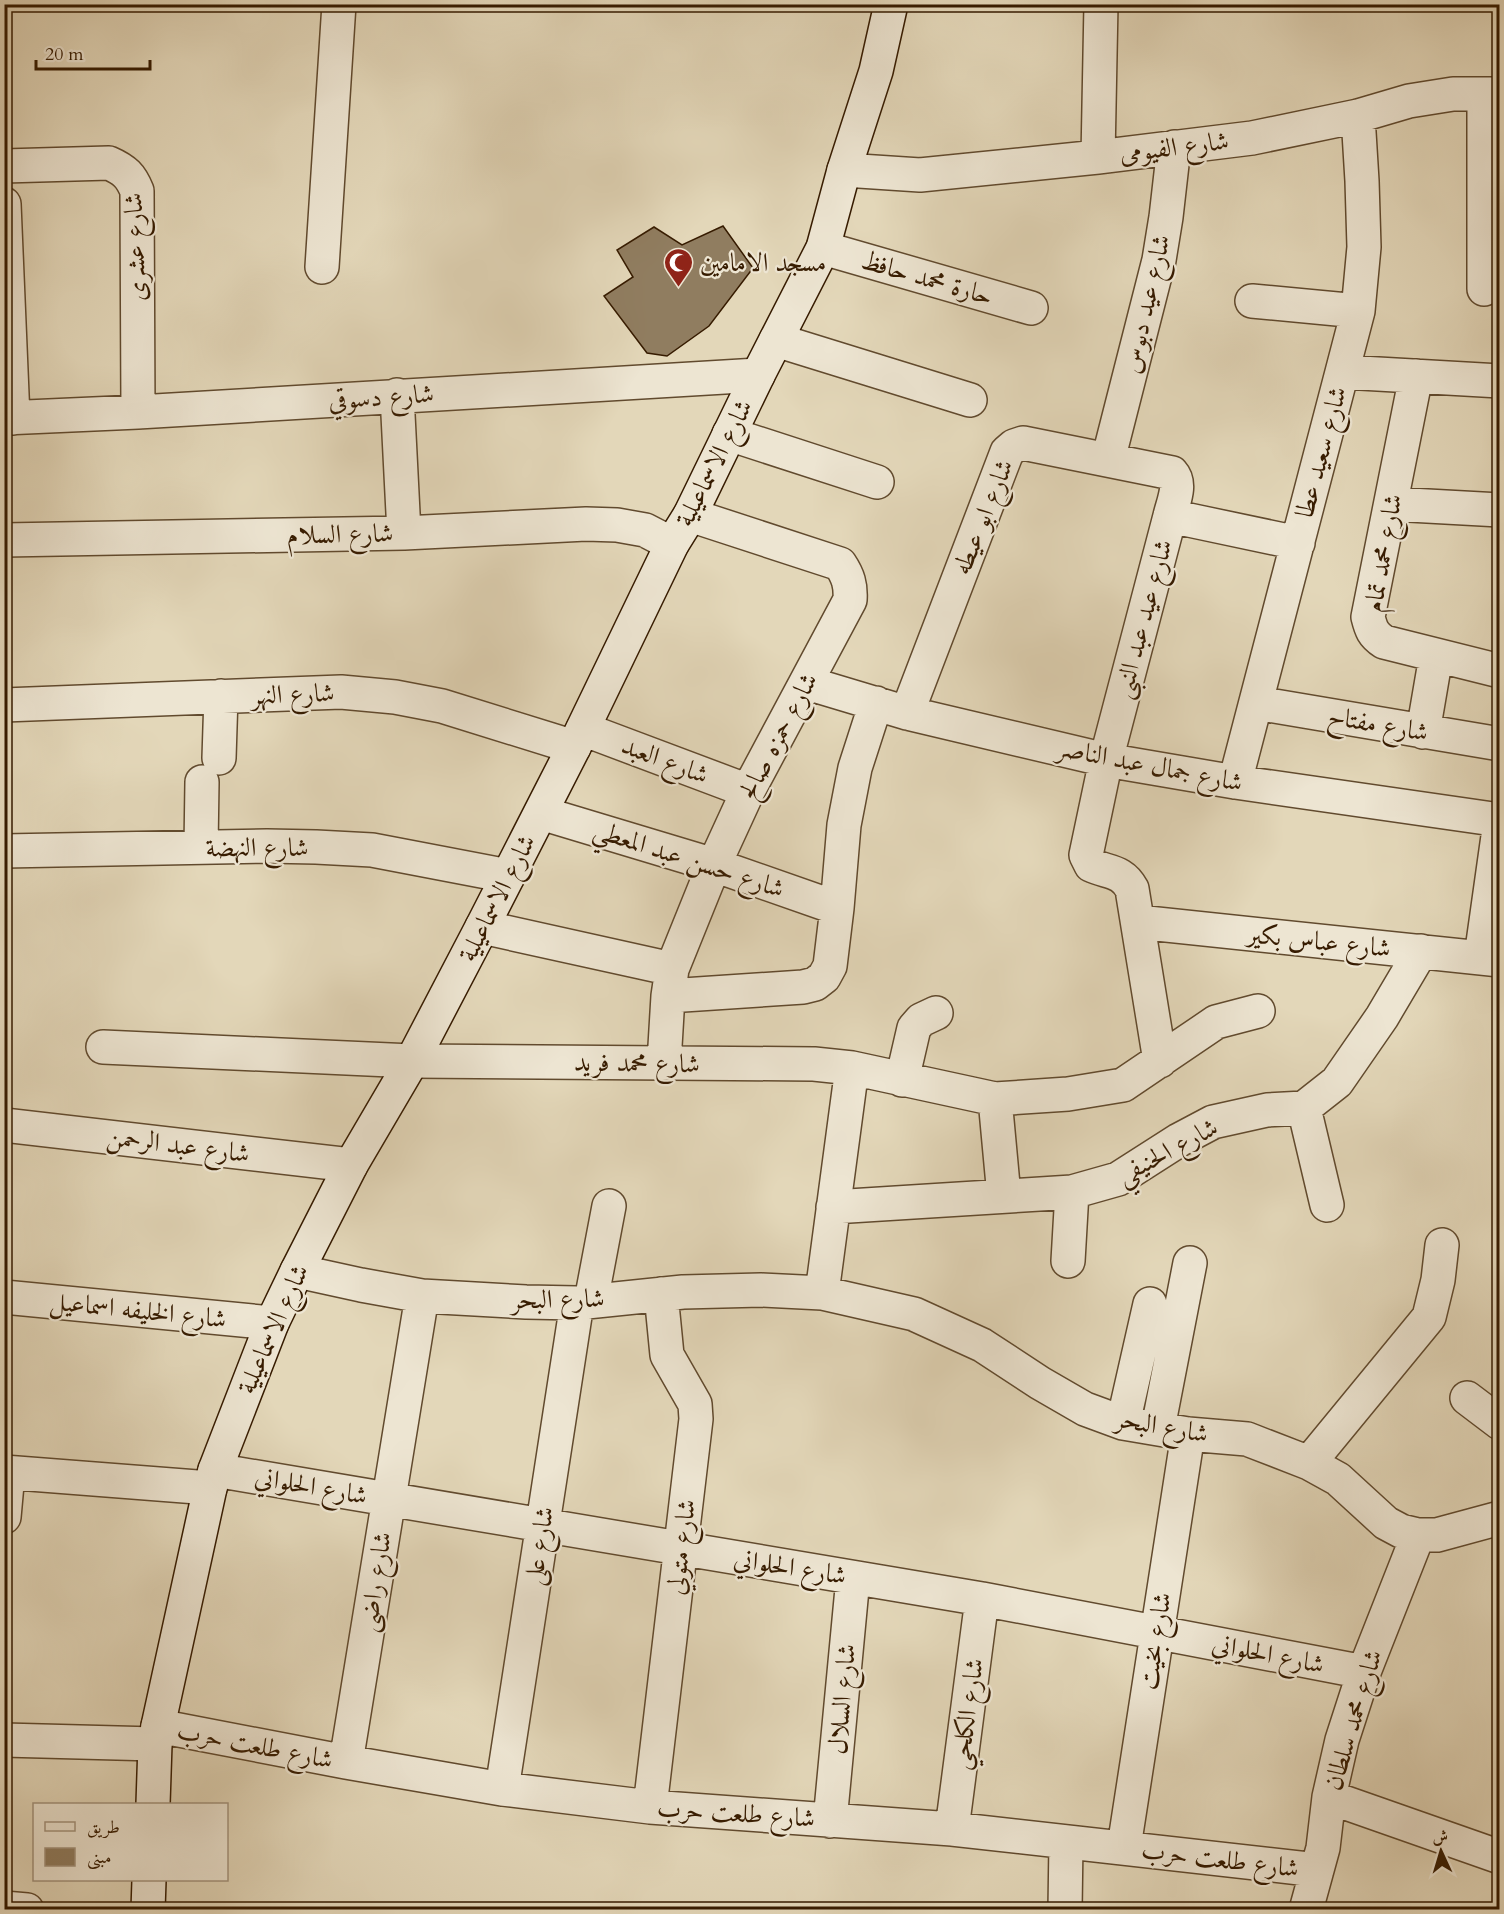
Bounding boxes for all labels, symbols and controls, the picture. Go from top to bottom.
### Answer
scale bar [36,33,150,71]
text: 20 m [45,42,84,67]
street label: شارع الفيومى [1117,123,1231,175]
street label: شارع عشرى [116,192,158,302]
street label: شارع عيد دبوس [1113,231,1183,378]
street label: حارة محمد حافظ [857,242,997,314]
place label: مسجد الامامين [700,245,826,280]
mosque icon: مسجد الامامين [663,246,695,288]
street label: شارع دسوقي [327,376,435,422]
street label: شارع سعيد عطا [1287,382,1359,523]
street label: شارع الاسماعيلية [667,393,765,535]
street label: شارع ابو عيطه [944,454,1026,581]
street label: شارع محمد تمام [1355,491,1416,616]
street label: شارع السلام [286,516,394,557]
street label: شارع عيد عبد النبى [1105,535,1185,704]
street label: شارع حمزه صالح [730,666,830,807]
street label: شارع النهر [248,675,335,717]
street label: شارع مفتاح [1324,698,1431,756]
street label: شارع العبد [615,727,713,796]
street label: شارع جمال عبد الناصر [1050,729,1246,804]
street label: شارع حسن عبد المعطي [587,812,789,913]
street label: شارع الاسماعيلية [450,828,548,970]
street label: شارع النهضة [206,830,308,869]
street label: شارع عباس بكير [1242,916,1392,970]
street label: شارع محمد فريد [574,1044,700,1086]
street label: شارع الحنيفي [1110,1110,1228,1199]
street label: شارع عبد الرحمن [104,1119,252,1175]
street label: شارع الاسماعيلية [229,1259,321,1401]
street label: شارع البحر [508,1281,605,1321]
street label: شارع الخليفه اسماعيل [47,1283,228,1341]
street label: شارع البحر [1109,1400,1211,1455]
street label: شارع الحلواني [251,1459,370,1517]
street label: شارع متولي [658,1497,708,1597]
street label: شارع على [515,1504,566,1589]
street label: شارع راضى [350,1529,404,1635]
street label: شارع الحلواني [730,1541,849,1597]
street label: شارع بخيت [1130,1590,1184,1693]
street label: شارع الحلواني [1208,1626,1327,1686]
street label: شارع السلال [820,1642,868,1756]
street label: شارع محمد سلطان [1315,1645,1395,1796]
street label: شارع الكلحي [942,1656,999,1773]
street label: شارع طلعت حرب [173,1713,336,1781]
street label: شارع طلعت حرب [656,1790,816,1840]
legend [33,1803,228,1881]
text: طريق [87,1815,120,1840]
north arrow [1411,1821,1471,1881]
text: ش [1431,1826,1449,1849]
street label: شارع طلعت حرب [1139,1832,1301,1890]
text: مبنى [87,1845,112,1870]

